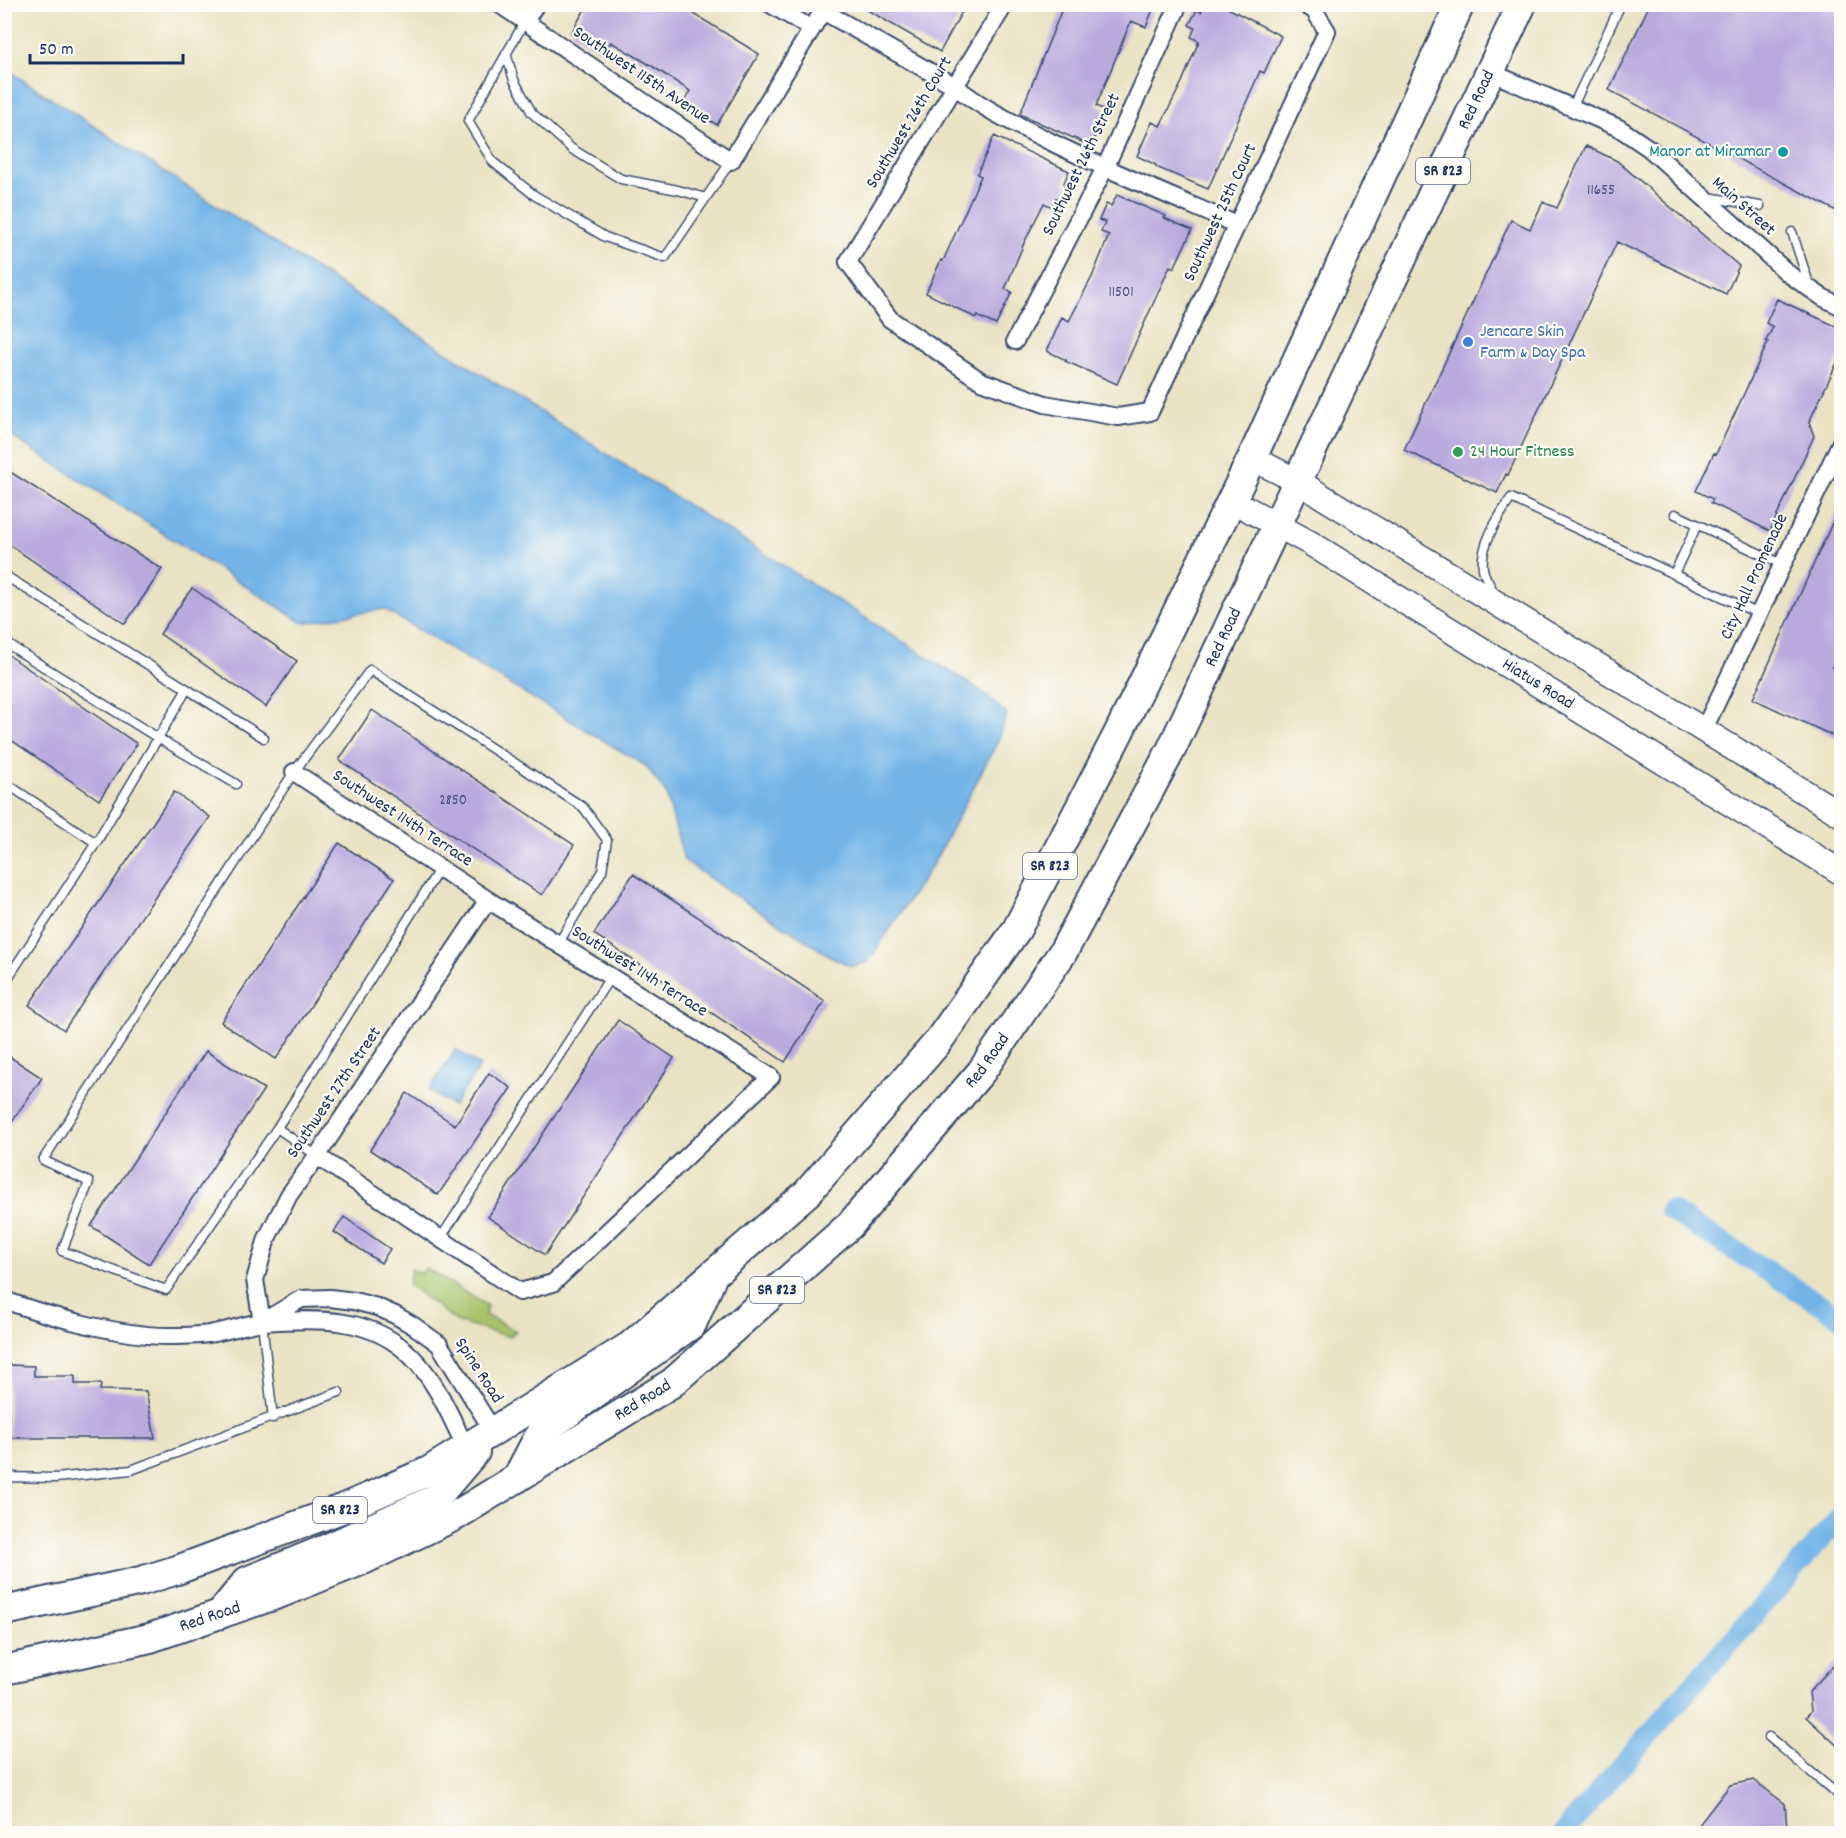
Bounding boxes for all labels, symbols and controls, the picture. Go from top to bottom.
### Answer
street label: Southwest 115th Avenue [567,21,715,131]
scale bar [30,27,183,65]
text: 50 m [39,38,74,63]
street label: Southwest 26th Court [861,52,960,194]
street label: Red Road [1452,66,1502,134]
street label: Southwest 26th Street [1037,89,1128,241]
street label: Southwest 25th Court [1178,140,1264,286]
place label: Manor at Miramar [1649,140,1771,165]
marker: Manor at Miramar [1776,145,1790,159]
road number: SR 823 [1416,158,1470,184]
street label: Main Street [1705,171,1781,243]
house number: 11655 [1587,180,1615,202]
house number: 11501 [1109,282,1133,304]
place label: Jencare Skin Farm & Day Spa [1480,320,1586,366]
marker: Jencare Skin Farm & Day Spa [1461,335,1475,349]
place label: 24 Hour Fitness [1470,440,1575,465]
marker: 24 Hour Fitness [1451,445,1465,459]
street label: City Hall Promenade [1715,510,1795,644]
street label: Red Road [1199,604,1249,671]
street label: Hiatus Road [1497,652,1579,716]
street label: Southwest 114th Terrace [327,764,477,874]
house number: 2850 [439,790,467,812]
road number: SR 823 [1023,853,1077,879]
street label: Southwest 114h Terrace [566,920,712,1024]
street label: Southwest 27th Street [282,1022,389,1164]
street label: Red Road [959,1028,1016,1094]
road number: SR 823 [750,1277,804,1303]
street label: Spine Road [447,1333,509,1409]
street label: Red Road [610,1374,677,1428]
road number: SR 823 [313,1497,367,1523]
street label: Red Road [176,1595,244,1639]

